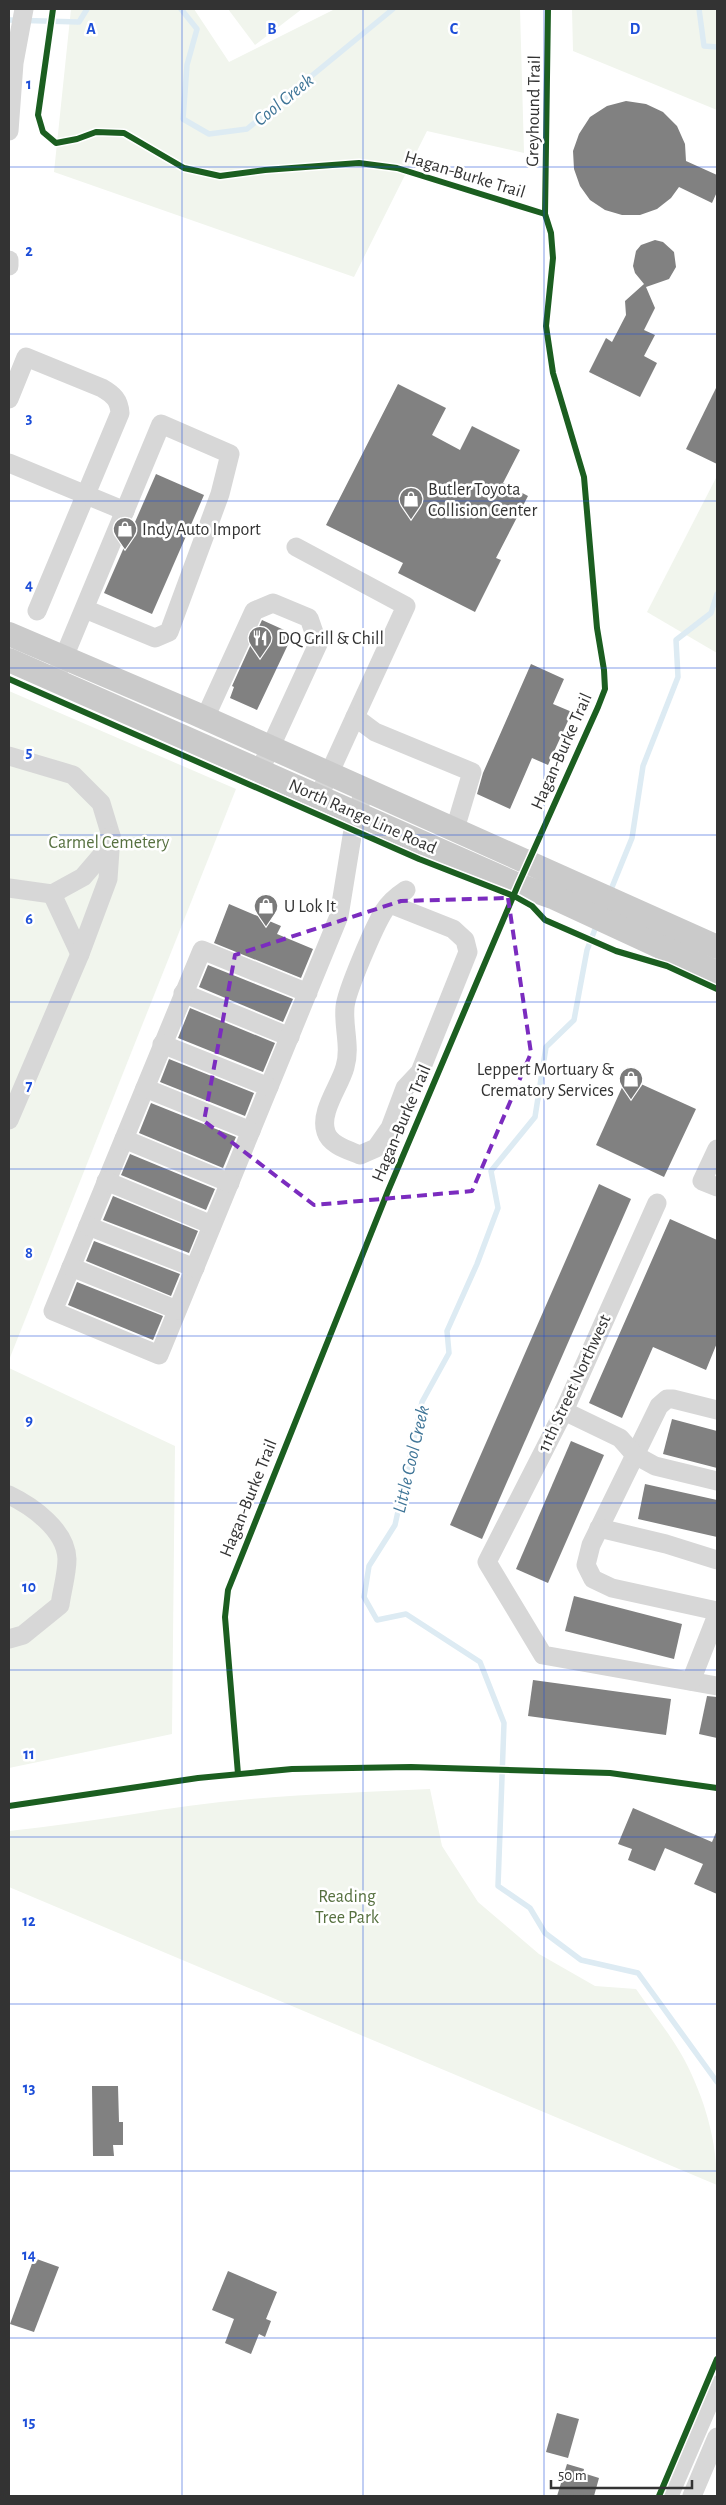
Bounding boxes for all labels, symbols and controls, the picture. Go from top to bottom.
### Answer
text: A [86,21,96,37]
text: B [267,21,277,37]
text: C [450,21,459,37]
text: D [630,21,641,37]
street label: Greyhound Trail [524,55,544,167]
water label: Cool Creek [251,70,318,130]
text: 1 [26,76,32,92]
street label: Hagan-Burke Trail [402,148,527,202]
text: 2 [25,243,33,259]
text: 3 [26,410,33,426]
place label: Butler Toyota Collision Center [428,481,537,520]
shop icon: Butler Toyota Collision Center [398,486,424,520]
shop icon: Indy Auto Import [112,516,138,550]
place label: Indy Auto Import [142,521,261,539]
text: 4 [25,577,33,593]
restaurant icon: DQ Grill & Chill [247,625,273,659]
place label: DQ Grill & Chill [278,630,384,648]
street label: Hagan-Burke Trail [528,690,596,812]
text: 5 [26,744,33,760]
street label: North Range Line Road [286,776,439,858]
park label: Carmel Cemetery [49,834,170,852]
shop icon: U Lok It [253,893,279,927]
place label: U Lok It [284,898,336,916]
text: 6 [25,911,33,927]
place label: Leppert Mortuary & Crematory Services [477,1061,615,1100]
street label: Hagan-Burke Trail [369,1062,435,1185]
shop icon: Leppert Mortuary & Crematory Services [618,1066,644,1100]
text: 7 [26,1078,33,1094]
text: 8 [25,1245,33,1261]
street label: 11th Street Northwest [535,1312,615,1455]
water label: Little Cool Creek [390,1404,433,1515]
text: 9 [25,1412,33,1428]
street label: Hagan-Burke Trail [217,1437,281,1560]
text: 10 [22,1579,36,1595]
text: 11 [23,1746,35,1762]
park label: Reading Tree Park [315,1888,380,1927]
text: 12 [22,1913,36,1929]
text: 13 [23,2080,35,2096]
text: 14 [22,2247,36,2263]
text: 15 [23,2414,35,2430]
scale bar [551,2458,692,2490]
text: 50 m [558,2468,587,2483]

